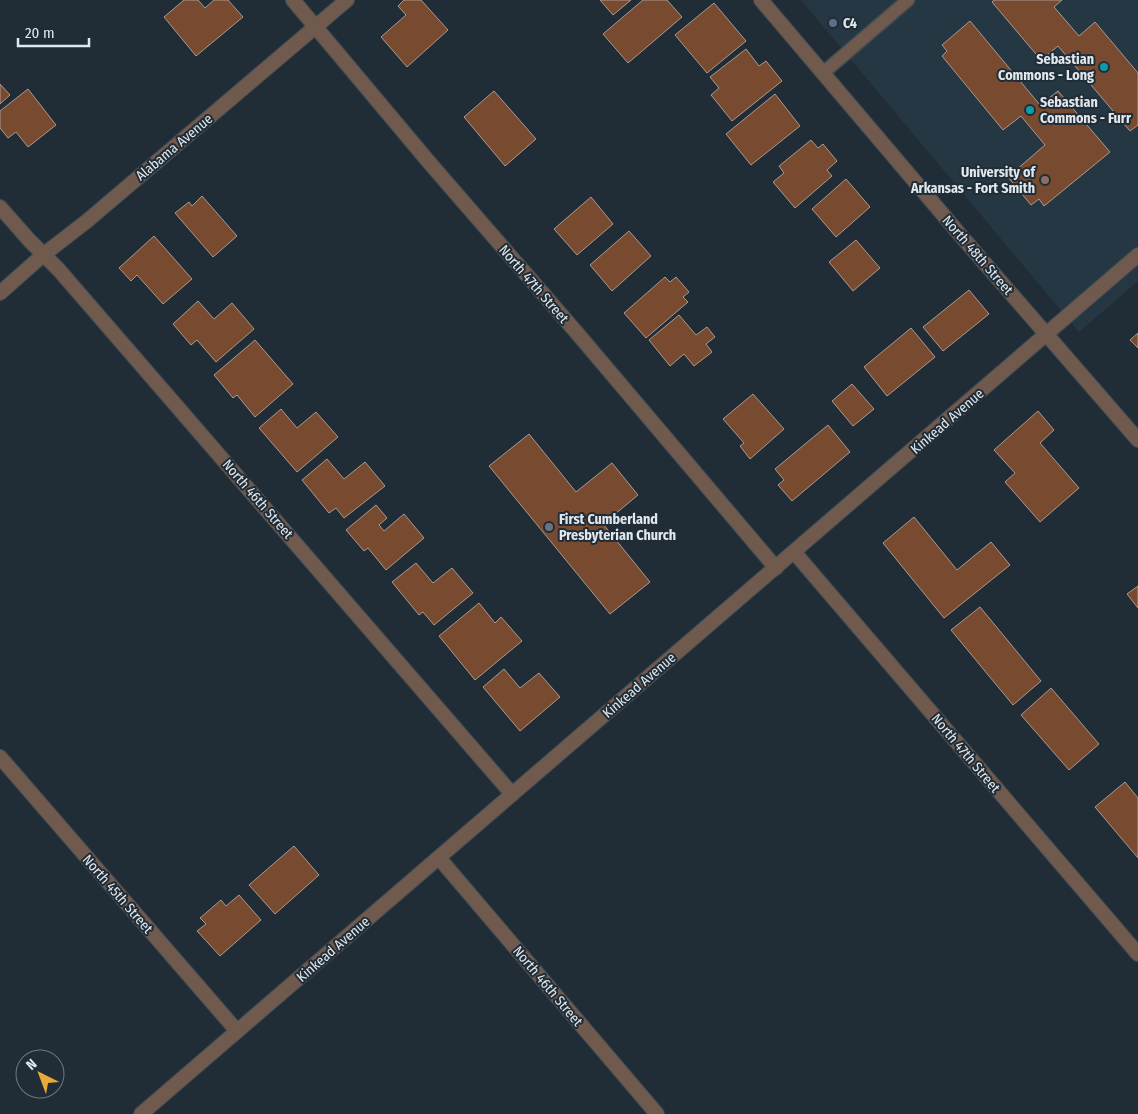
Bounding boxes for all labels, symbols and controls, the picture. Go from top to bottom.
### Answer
scale bar [18,15,89,47]
place label: C4 [843,15,857,32]
marker: C4 [827,17,839,29]
text: 20 m [25,24,55,42]
place label: Sebastian Commons - Long [998,51,1094,84]
marker: Sebastian Commons - Long [1098,61,1110,73]
place label: Sebastian Commons - Furr [1040,94,1132,127]
marker: Sebastian Commons - Furr [1024,104,1036,116]
street label: Alabama Avenue [132,110,216,184]
place label: University of Arkansas - Fort Smith [910,164,1036,197]
marker: University of Arkansas - Fort Smith [1039,174,1051,186]
street label: North 48th Street [939,212,1017,299]
street label: North 47th Street [495,242,572,327]
street label: Kinkead Avenue [907,385,987,458]
street label: North 46th Street [219,456,297,543]
place label: First Cumberland Presbyterian Church [559,511,676,544]
marker: First Cumberland Presbyterian Church [543,521,555,533]
street label: Kinkead Avenue [599,649,679,722]
street label: North 47th Street [928,710,1004,797]
street label: North 45th Street [79,852,157,937]
street label: Kinkead Avenue [293,913,373,986]
street label: North 46th Street [509,943,586,1030]
north arrow [15,1049,65,1099]
text: N [23,1056,40,1074]

